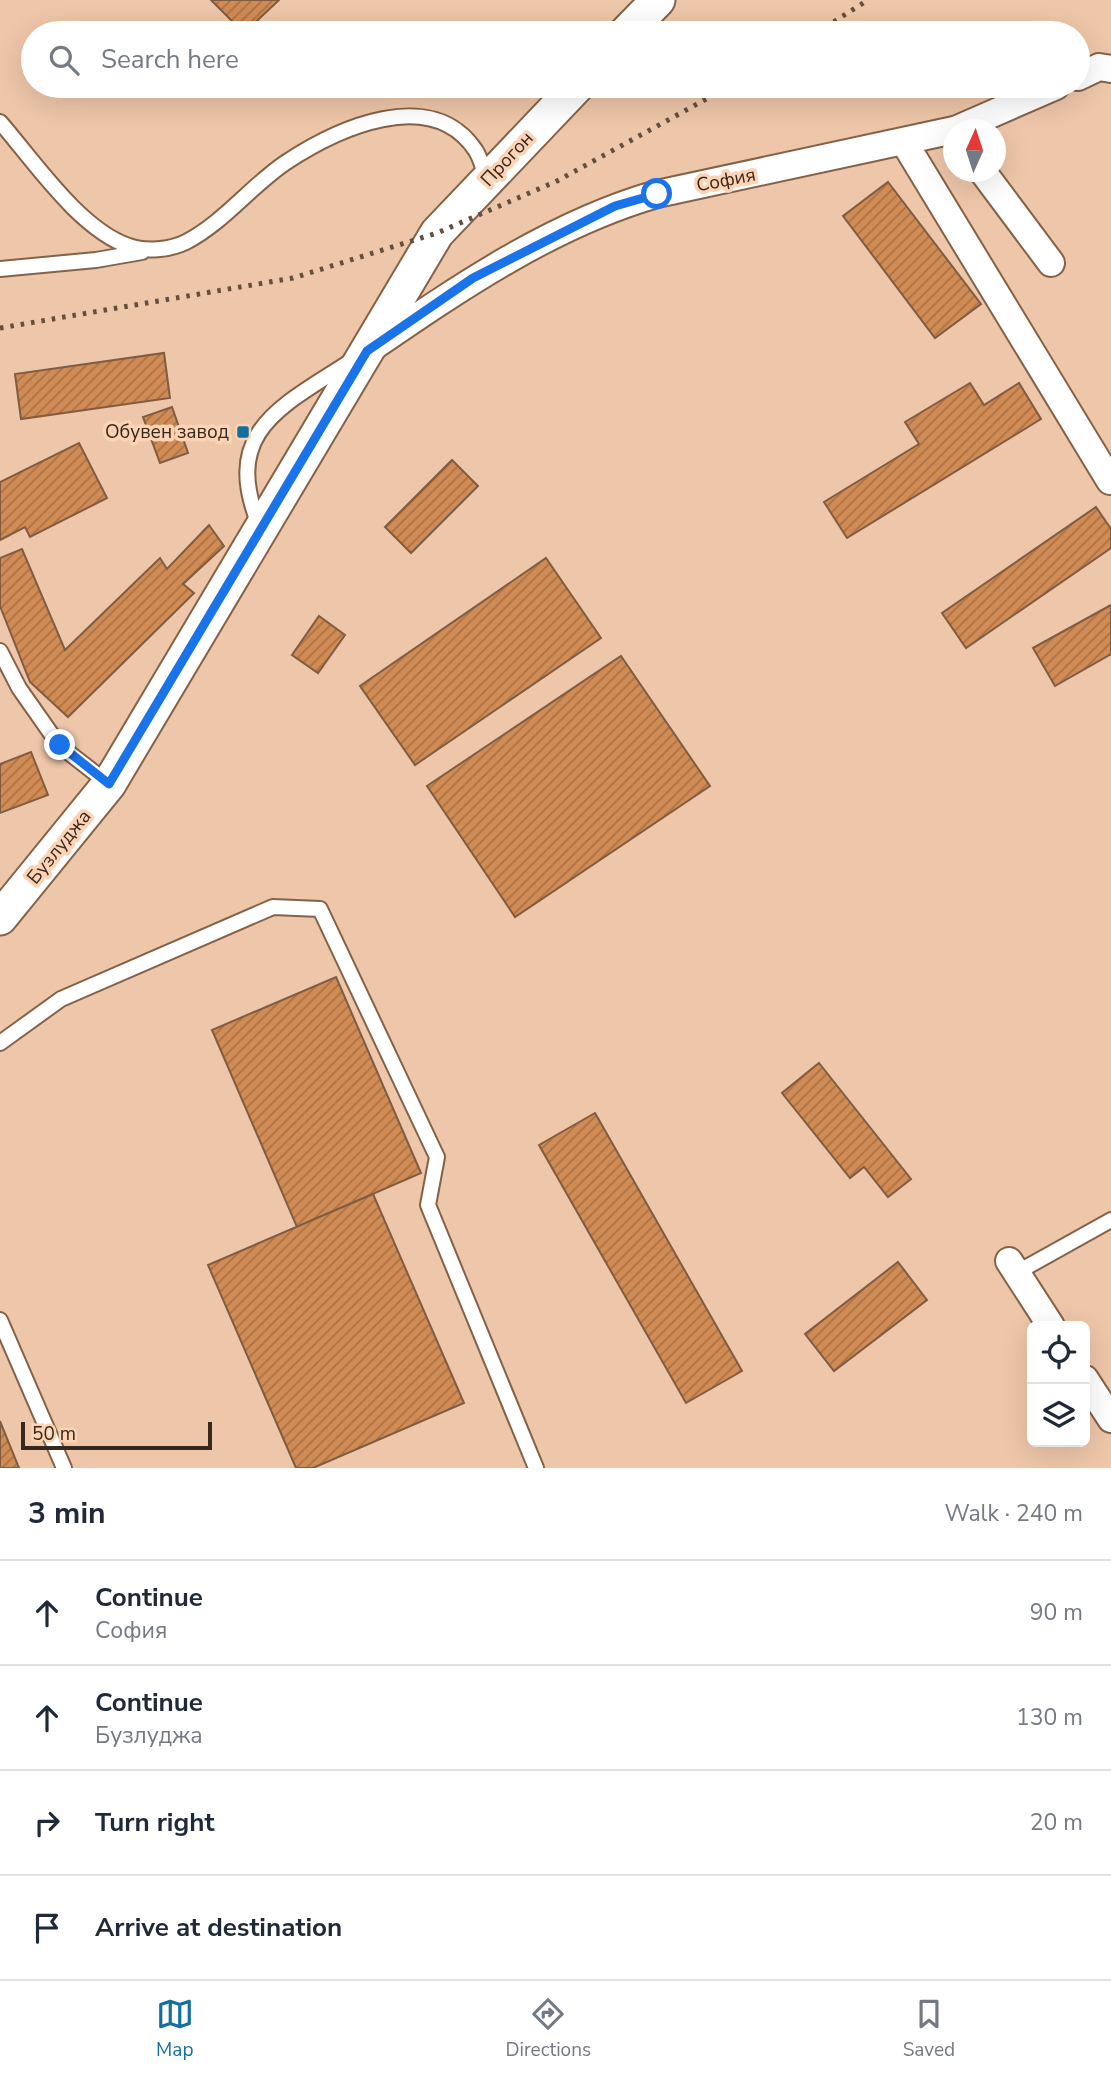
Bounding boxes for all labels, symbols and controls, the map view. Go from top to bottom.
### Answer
search box [21,21,1090,98]
icon: search [45,41,83,79]
text: Search here [101,42,239,77]
north arrow [943,119,1006,182]
street label: Прогон [475,126,539,192]
street label: София [694,162,758,198]
route start [641,178,672,209]
place label: Обувен завод [105,419,229,445]
marker: Обувен завод [235,424,251,440]
route end [44,729,75,760]
street label: Бузлуджа [21,804,97,890]
map controls [1027,1321,1090,1447]
button: locate [1027,1321,1090,1384]
button: layers [1027,1384,1090,1447]
scale bar [21,1419,212,1451]
text: 50 m [32,1421,76,1447]
text: 3 min [28,1493,106,1534]
text: Walk · 240 m [944,1498,1083,1529]
text: Continue [95,1580,203,1615]
icon: ahead [28,1594,66,1632]
text: 90 m [1030,1597,1083,1628]
text: София [95,1615,167,1646]
text: Continue [95,1685,203,1720]
icon: ahead [28,1699,66,1737]
text: 130 m [1016,1702,1083,1733]
text: Бузлуджа [95,1720,203,1751]
icon: right [28,1804,66,1842]
text: Turn right [95,1805,214,1840]
text: 20 m [1030,1807,1083,1838]
icon: arrive [28,1909,66,1947]
text: Arrive at destination [95,1910,342,1945]
tab: Map [156,1995,194,2063]
tab: Directions [505,1995,591,2063]
tab: Saved [903,1995,955,2063]

